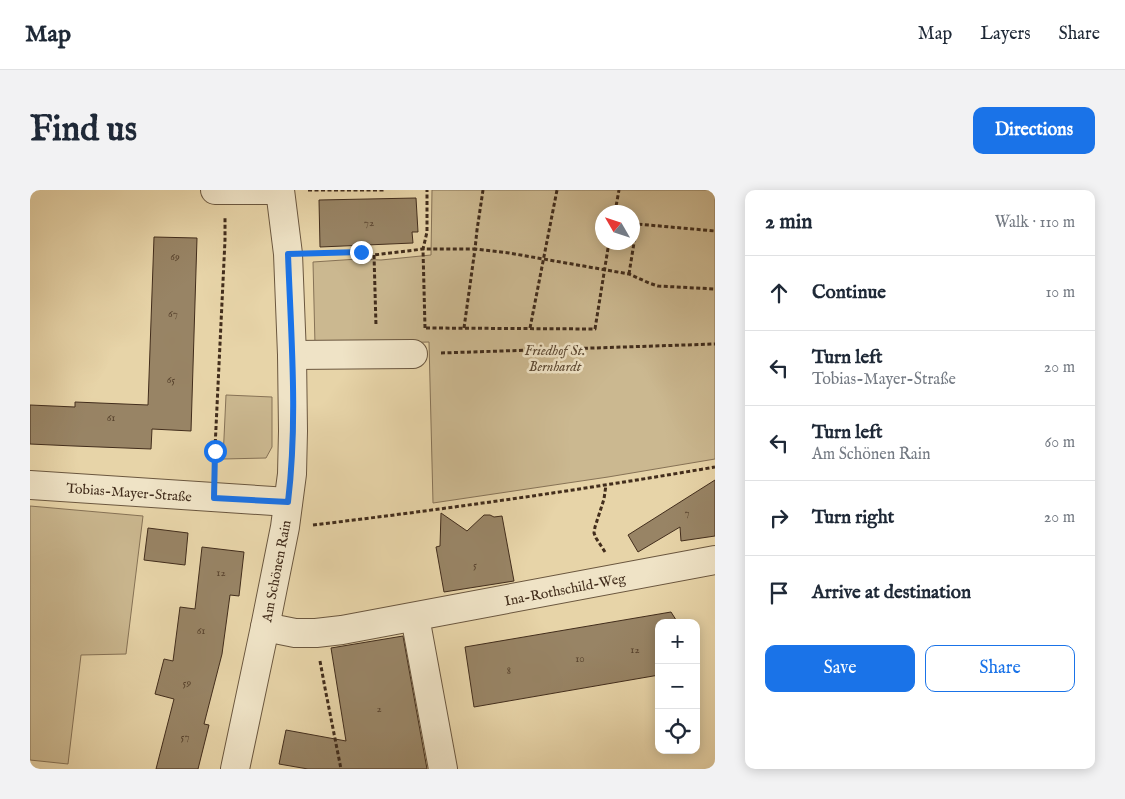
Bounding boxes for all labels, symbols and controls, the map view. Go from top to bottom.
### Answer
text: Map [25,19,71,50]
text: Map [918,23,952,46]
text: Layers [980,23,1031,46]
text: Share [1059,23,1100,46]
button: Directions [973,107,1095,154]
text: Find us [30,108,137,153]
north arrow [595,205,640,250]
text: 2 min [765,209,812,236]
text: Walk · 110 m [995,213,1075,233]
house number: 72 [364,216,374,230]
route end [350,241,373,264]
house number: 69 [170,250,180,264]
icon: ahead [765,279,793,307]
text: Continue [812,281,886,305]
text: 10 m [1045,283,1075,303]
house number: 67 [168,307,178,321]
park label: Friedhof St. Bernhardt [525,342,585,376]
text: Turn left [812,346,883,370]
icon: left [765,354,793,382]
text: 20 m [1044,358,1075,378]
text: Tobias-Mayer-Straße [812,370,956,390]
house number: 65 [167,373,175,387]
house number: 61 [107,411,115,425]
text: Turn left [812,421,883,445]
icon: left [765,429,793,457]
text: 60 m [1045,433,1075,453]
route start [204,440,227,463]
text: Am Schönen Rain [812,445,930,465]
street label: Tobias-Mayer-Straße [66,480,193,506]
icon: right [765,504,793,532]
house number: 7 [684,506,690,520]
text: Turn right [812,506,894,530]
text: 20 m [1044,508,1075,528]
street label: Am Schönen Rain [258,518,296,625]
house number: 5 [473,558,477,572]
house number: 12 [216,566,226,580]
street label: Ina-Rothschild-Weg [503,569,628,611]
icon: arrive [765,579,793,607]
text: Arrive at destination [812,581,971,605]
map controls [655,619,700,754]
button: + [655,619,700,664]
house number: 61 [197,624,205,638]
house number: 12 [630,643,640,657]
button: Save [765,645,915,692]
button: Share [925,645,1075,692]
house number: 10 [575,652,585,666]
house number: 8 [507,664,511,678]
button: − [655,664,700,709]
house number: 59 [183,676,192,690]
house number: 2 [376,702,382,716]
button: locate [655,709,700,754]
house number: 57 [180,730,190,744]

